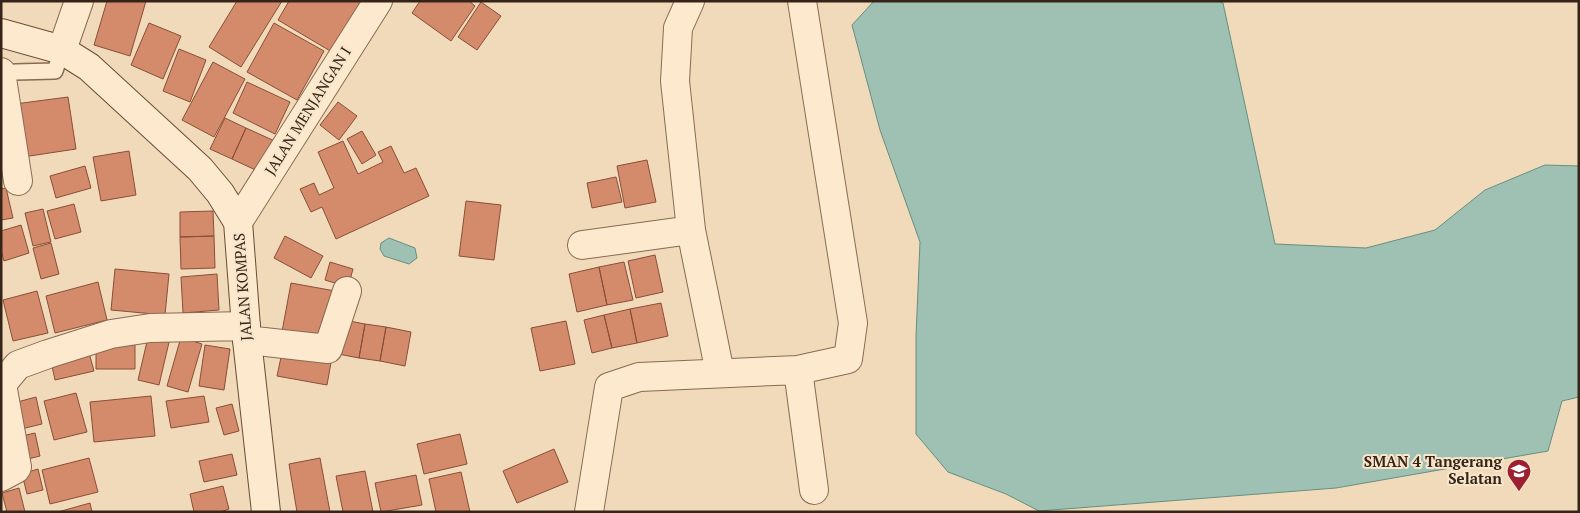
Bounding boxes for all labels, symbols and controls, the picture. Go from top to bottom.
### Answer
street label: JALAN MENJANGAN I [259,42,355,179]
street label: JALAN KOMPAS [228,233,256,342]
place label: SMAN 4 Tangerang Selatan [1364,451,1503,488]
school or university icon: SMAN 4 Tangerang Selatan [1506,458,1532,492]

